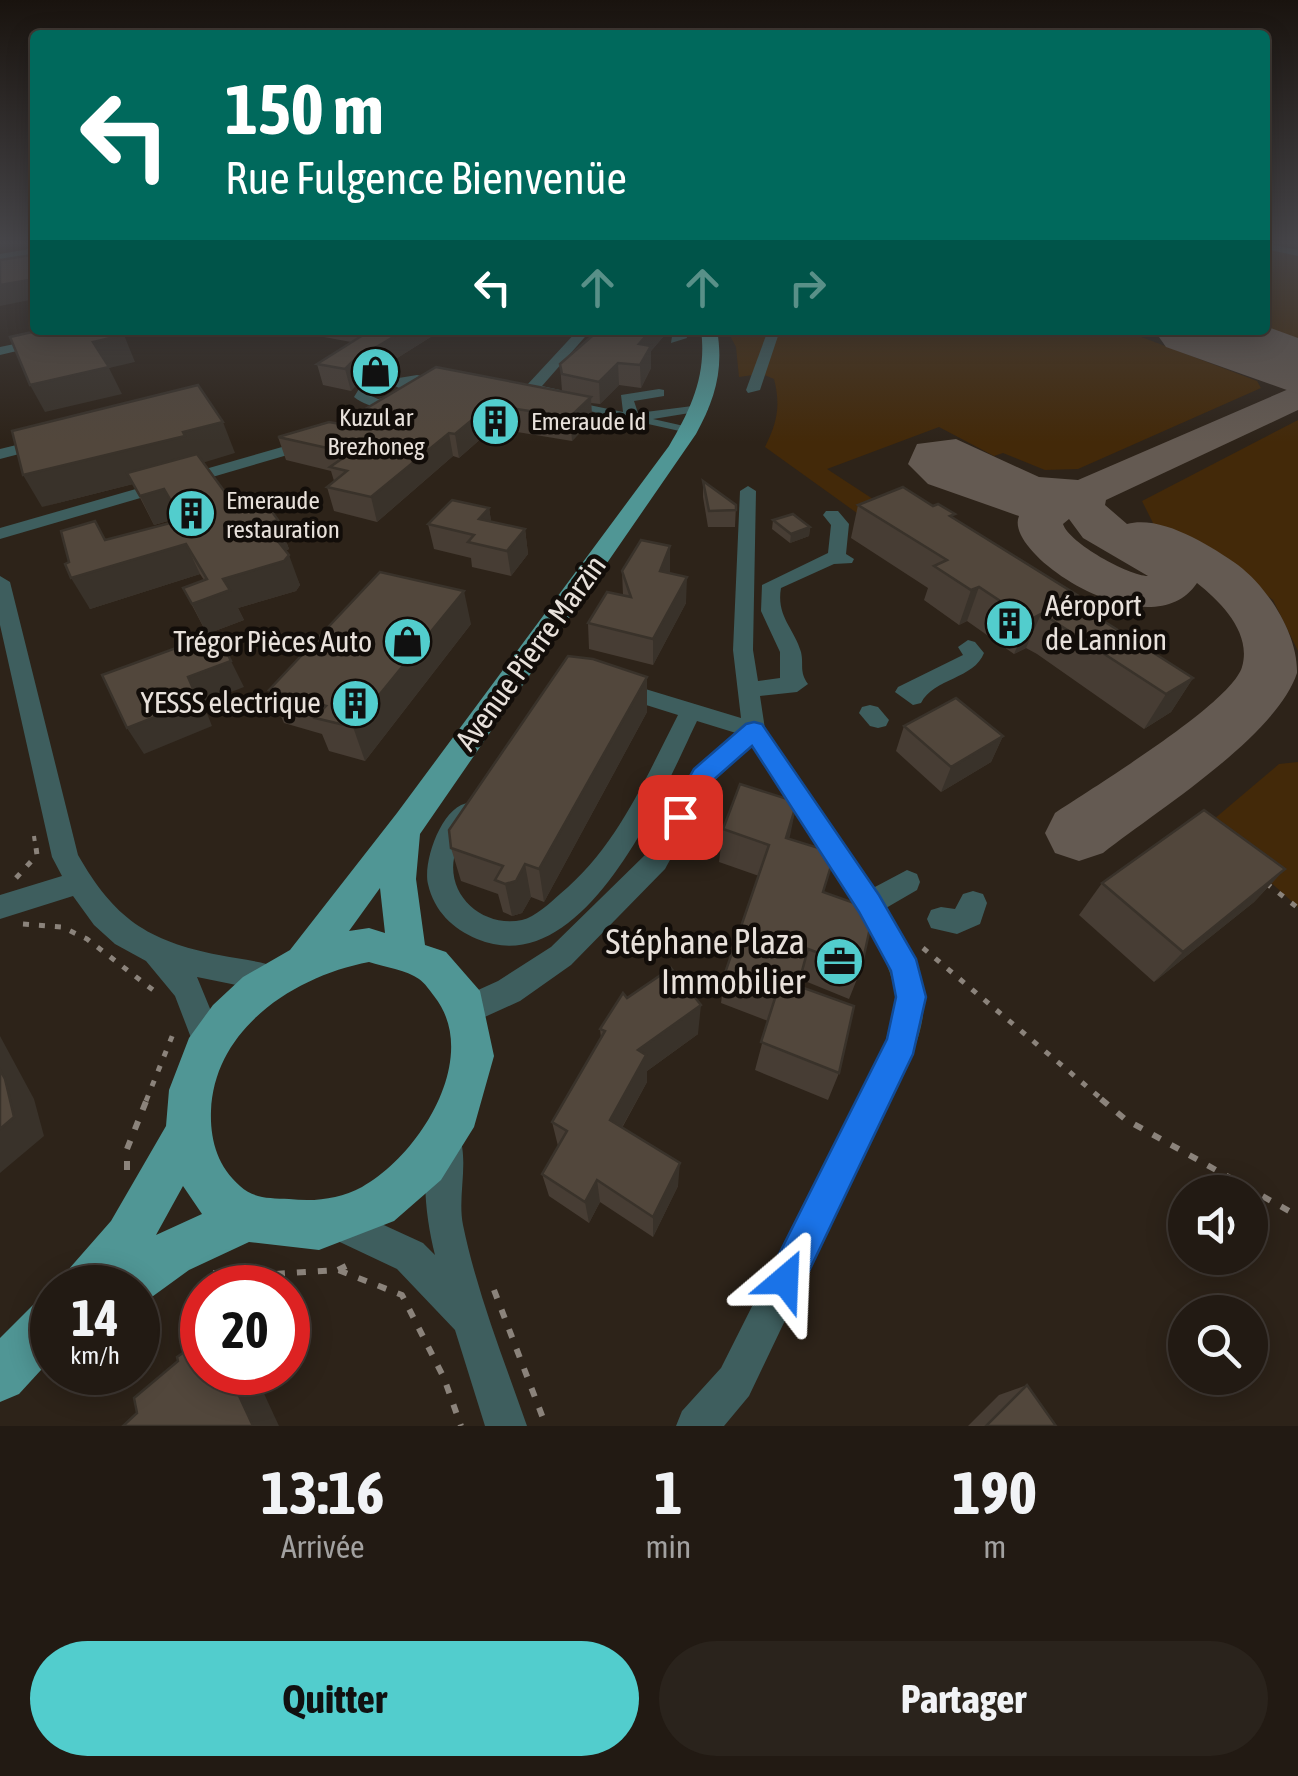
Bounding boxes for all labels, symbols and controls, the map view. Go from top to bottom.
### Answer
text: 150 m [225,69,384,149]
icon: left [60,70,190,200]
text: Rue Fulgence Bienvenüe [225,152,627,204]
icon: left [465,260,520,315]
icon: ahead [570,260,625,315]
icon: ahead [675,260,730,315]
icon: right [780,260,835,315]
shop icon: Kuzul ar Brezhoneg [350,345,402,397]
building icon: Emeraude Id [470,395,522,447]
place label: Kuzul ar Brezhoneg [327,403,425,460]
place label: Emeraude Id [531,407,646,435]
place label: Emeraude restauration [226,486,340,543]
building icon: Emeraude restauration [165,488,217,540]
street label: Avenue Pierre Marzin [448,548,612,756]
place label: Aéroport de Lannion [1045,588,1167,656]
building icon: Aéroport de Lannion [984,597,1036,649]
shop icon: Trégor Pièces Auto [381,616,433,668]
place label: Trégor Pièces Auto [173,624,372,658]
building icon: YESSS electrique [330,677,382,729]
place label: YESSS electrique [140,685,321,719]
pin [638,775,723,860]
icon: arrive [653,790,708,845]
place label: Stéphane Plaza Immobilier [606,921,806,1001]
office icon: Stéphane Plaza Immobilier [814,936,866,988]
map controls [1168,1175,1268,1395]
button: sound [1168,1175,1268,1275]
position arrow [733,1228,837,1332]
speed limit sign: 20 [180,1265,310,1395]
text: 14 [71,1289,118,1347]
button: search [1168,1295,1268,1395]
text: km/h [70,1341,120,1369]
text: 13:16 [261,1458,384,1527]
text: 1 [654,1458,683,1527]
text: 190 [952,1458,1037,1527]
text: Arrivée [281,1528,365,1565]
text: min [645,1528,691,1565]
text: m [983,1528,1006,1565]
button: Quitter [30,1641,639,1756]
button: Partager [659,1641,1268,1756]

